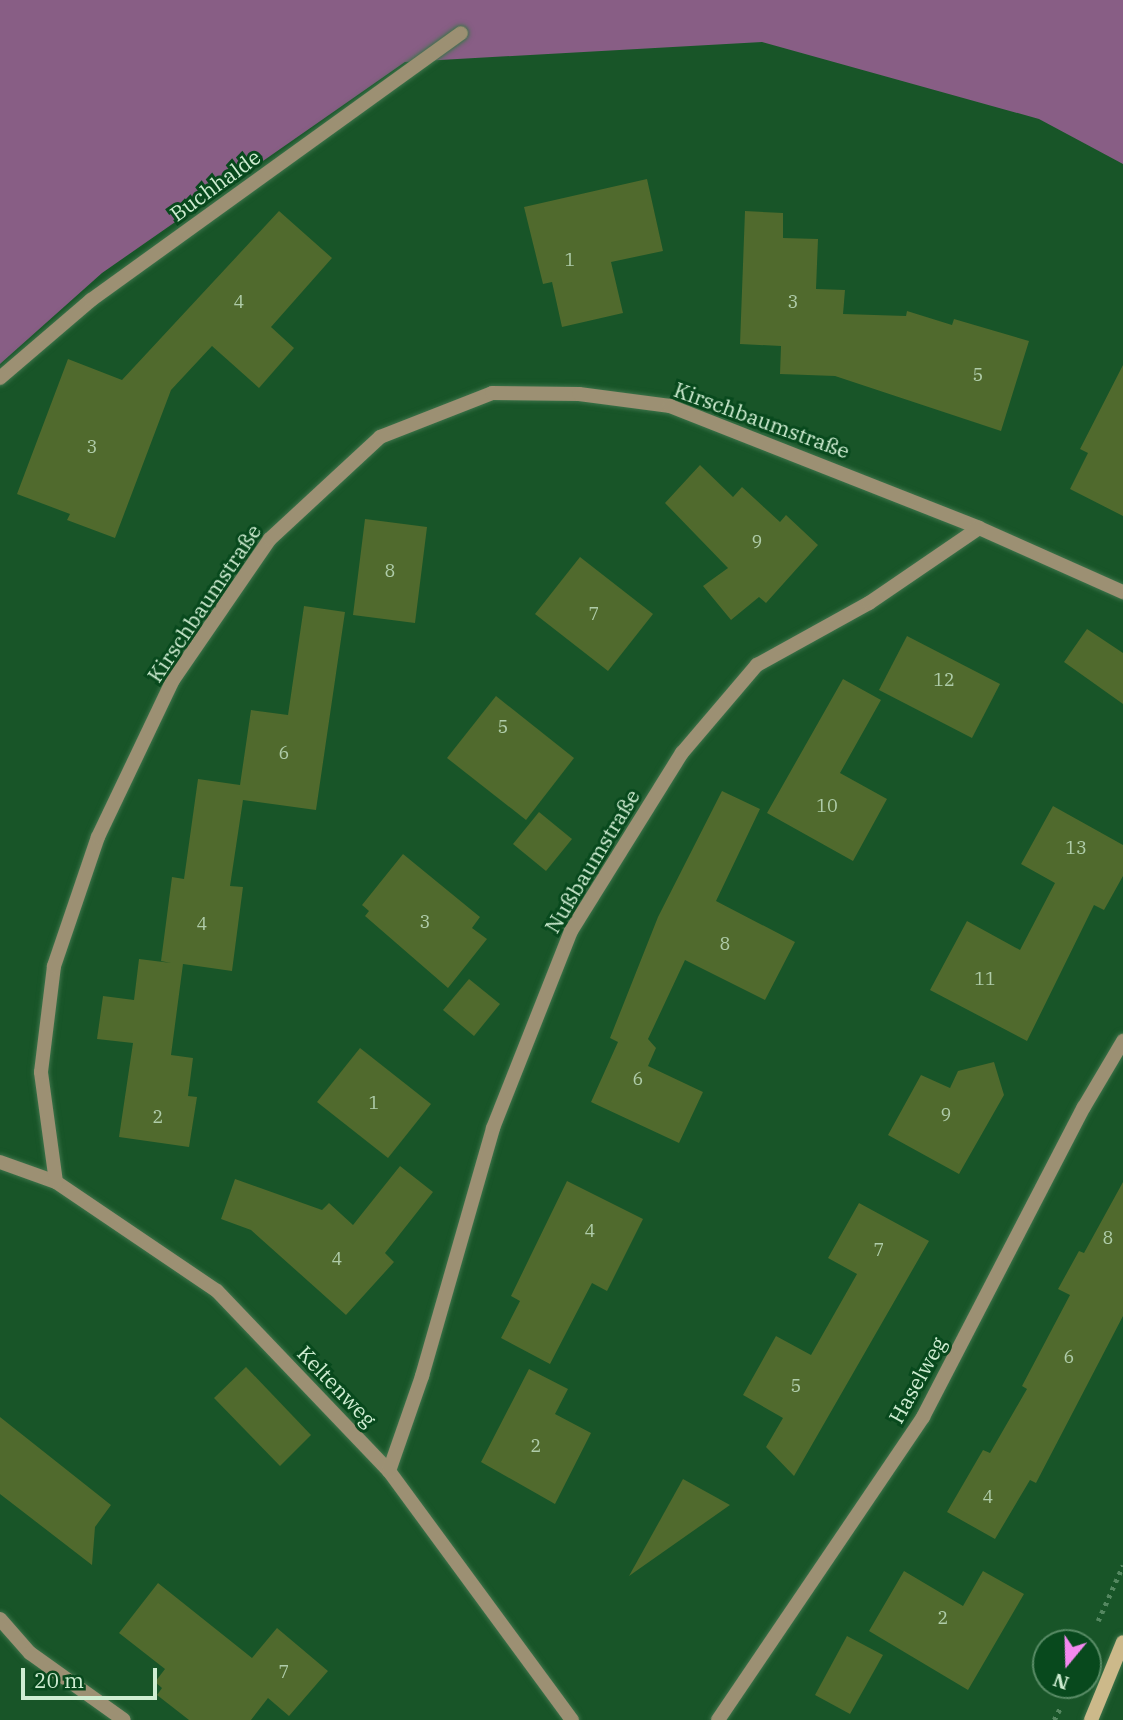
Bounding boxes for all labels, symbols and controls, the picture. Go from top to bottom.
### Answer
street label: Buchhalde [165,144,265,226]
house number: 1 [565,249,575,271]
house number: 4 [234,291,244,313]
house number: 3 [788,291,798,313]
house number: 5 [973,364,983,386]
street label: Kirschbaumstraße [671,377,853,463]
house number: 3 [87,436,97,458]
street label: Kirschbaumstraße [142,519,266,687]
house number: 9 [752,531,762,553]
house number: 8 [385,560,395,582]
house number: 7 [589,603,599,625]
house number: 12 [933,669,955,691]
house number: 5 [498,716,508,738]
house number: 6 [279,742,289,764]
street label: Nußbaumstraße [539,785,645,937]
house number: 10 [816,795,838,817]
house number: 13 [1065,837,1087,859]
house number: 3 [420,911,430,933]
house number: 4 [197,913,207,935]
house number: 8 [720,933,730,955]
house number: 11 [974,968,996,990]
house number: 6 [633,1068,643,1090]
house number: 1 [369,1092,379,1114]
house number: 9 [941,1104,951,1126]
house number: 2 [153,1106,163,1128]
house number: 4 [585,1220,595,1242]
house number: 8 [1103,1227,1113,1249]
house number: 7 [874,1239,884,1261]
house number: 4 [332,1248,342,1270]
street label: Haselweg [883,1333,951,1427]
street label: Keltenweg [292,1340,382,1432]
house number: 6 [1064,1346,1074,1368]
house number: 5 [791,1375,801,1397]
house number: 2 [531,1435,541,1457]
house number: 4 [983,1486,993,1508]
house number: 2 [938,1607,948,1629]
north arrow [1032,1629,1102,1699]
scale bar [24,1654,161,1698]
house number: 7 [279,1661,289,1683]
text: 20 m [34,1666,84,1694]
text: N [1050,1668,1072,1696]

